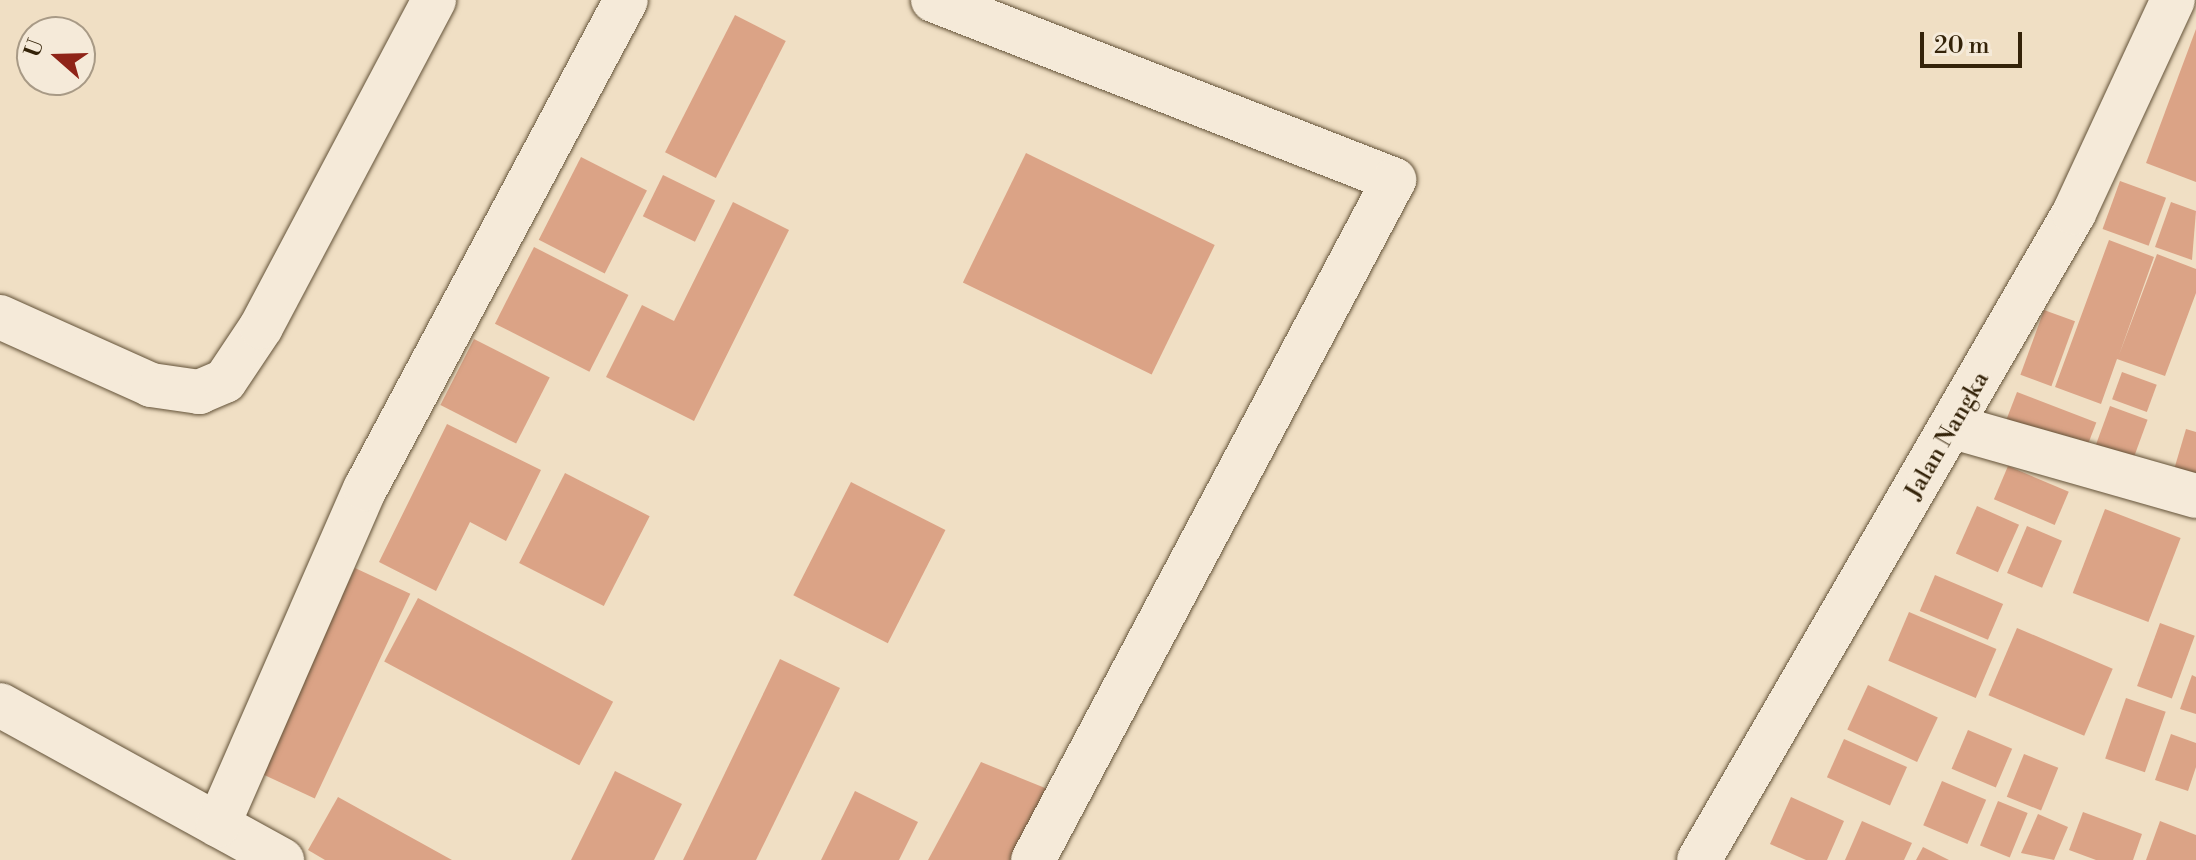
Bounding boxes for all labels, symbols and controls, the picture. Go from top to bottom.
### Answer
north arrow [16,16,96,96]
scale bar [1924,16,2026,66]
text: 20 m [1934,31,1990,61]
text: U [19,36,50,61]
street label: Jalan Nangka [1900,367,1996,505]

